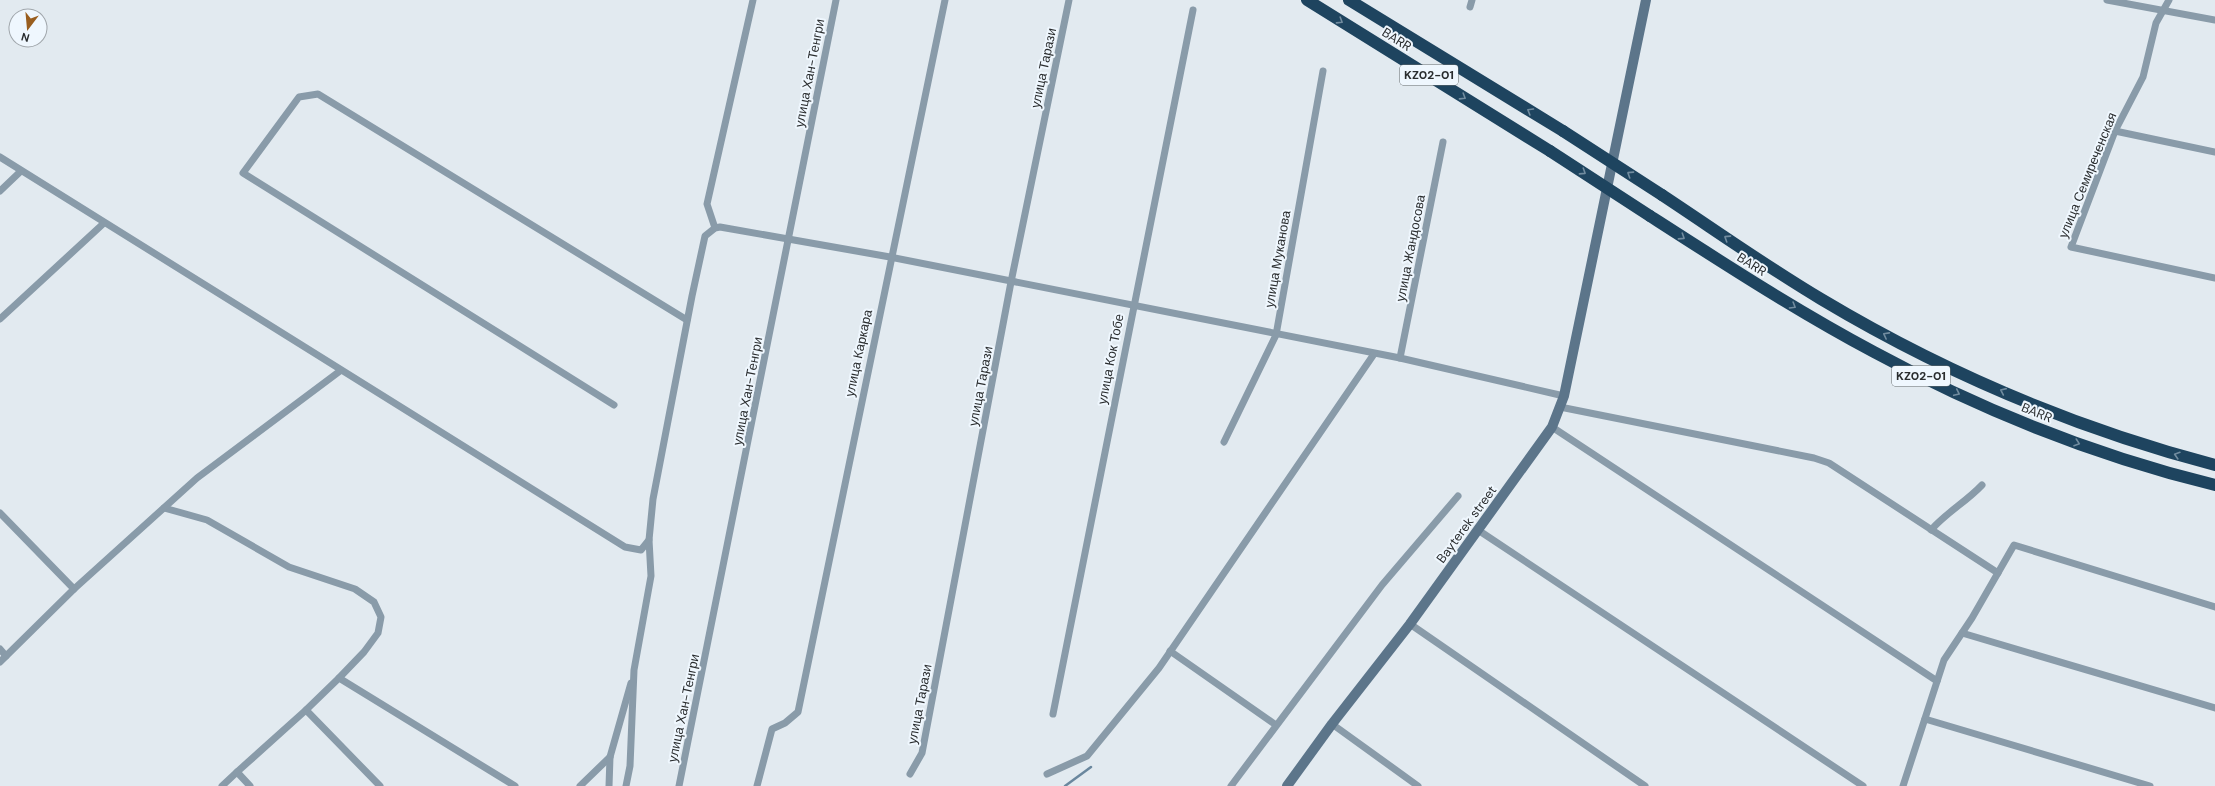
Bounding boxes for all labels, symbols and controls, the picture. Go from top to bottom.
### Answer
north arrow [8,8,48,48]
one-way arrow [1336,16,1343,23]
street label: улица Хан-Тенгри [791,17,828,129]
street label: BARR [1379,24,1415,55]
street label: улица Тарази [1027,27,1060,110]
text: N [19,30,31,45]
road number: KZ02-01 [1400,65,1458,85]
one-way arrow [1459,92,1466,99]
one-way arrow [1527,108,1534,115]
street label: улица Семиреченская [2054,110,2120,240]
one-way arrow [1579,167,1586,175]
one-way arrow [1627,171,1634,179]
street label: улица Жандосова [1392,192,1429,303]
street label: улица Муканова [1261,208,1295,309]
one-way arrow [1678,232,1685,239]
one-way arrow [1724,235,1731,242]
street label: BARR [1734,249,1770,280]
one-way arrow [1789,301,1796,309]
street label: улица Каркара [841,307,876,398]
street label: улица Кок Тобе [1093,312,1128,406]
one-way arrow [1883,332,1890,339]
street label: улица Хан-Тенгри [729,335,766,447]
street label: улица Тарази [964,345,997,428]
road number: KZ02-01 [1892,366,1950,386]
one-way arrow [2000,387,2007,395]
one-way arrow [1953,388,1960,396]
street label: BARR [2019,399,2055,426]
one-way arrow [2074,438,2081,446]
one-way arrow [2174,451,2181,460]
street label: Bayterek street [1433,482,1500,566]
street label: улица Хан-Тенгри [664,652,703,764]
street label: улица Тарази [903,663,936,746]

